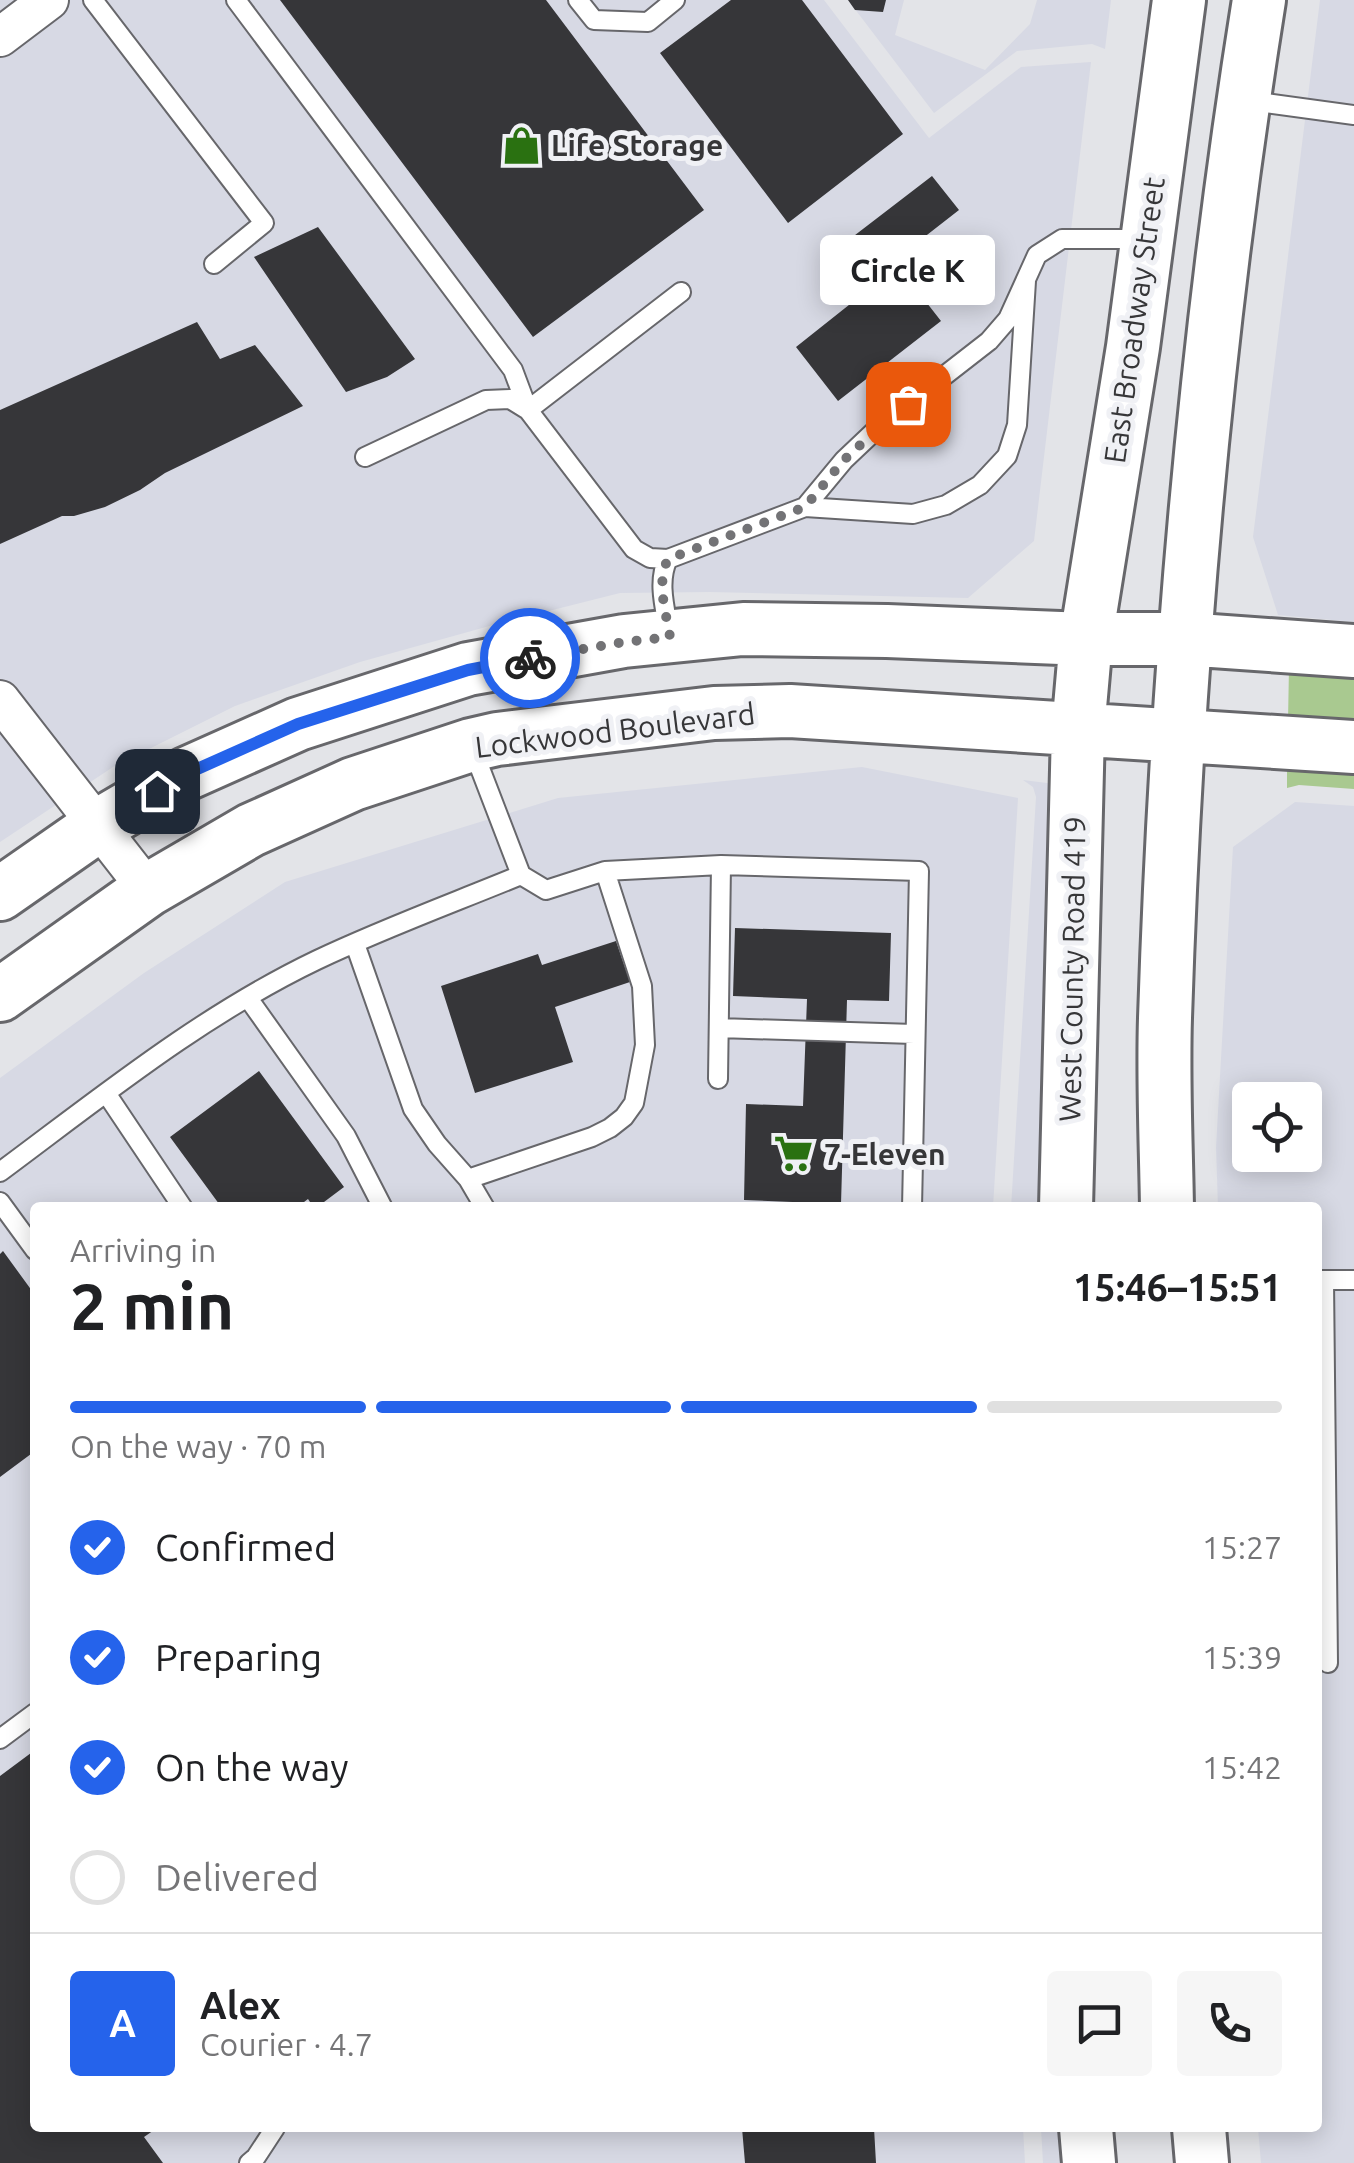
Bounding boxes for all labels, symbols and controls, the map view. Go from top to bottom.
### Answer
shop icon: Life Storage [500,124,542,166]
place label: Life Storage [551,128,723,162]
street label: East Broadway Street [1097,175,1171,465]
callout: Circle K [820,234,996,304]
text: Circle K [850,252,965,288]
pin [866,362,951,447]
icon: bag [881,377,936,432]
courier [480,608,580,708]
icon: bike [503,631,558,686]
street label: Lockwood Boulevard [473,696,757,764]
pin [115,749,200,834]
icon: home [130,764,185,819]
street label: West County Road 419 [1052,816,1092,1122]
map controls [1232,1082,1322,1172]
button: locate [1232,1082,1322,1172]
supermarket icon: 7-Eleven [773,1133,815,1175]
place label: 7-Eleven [824,1137,946,1171]
text: Arriving in [70,1232,216,1268]
text: 15:46–15:51 [1073,1266,1282,1308]
text: 2 min [70,1269,234,1342]
text: On the way · 70 m [70,1428,326,1464]
icon: check [70,1520,125,1575]
text: Confirmed [155,1526,336,1568]
text: 15:27 [1202,1529,1282,1565]
icon: check [70,1630,125,1685]
text: Preparing [155,1636,322,1678]
text: 15:39 [1202,1639,1282,1675]
icon: check [70,1740,125,1795]
text: On the way [155,1746,348,1788]
text: 15:42 [1202,1749,1282,1785]
text: Delivered [155,1856,319,1898]
button: chat [1047,1971,1152,2076]
button: phone [1177,1971,1282,2076]
text: Alex [200,1984,281,2026]
text: A [109,2002,136,2044]
text: Courier · 4.7 [200,2026,373,2062]

